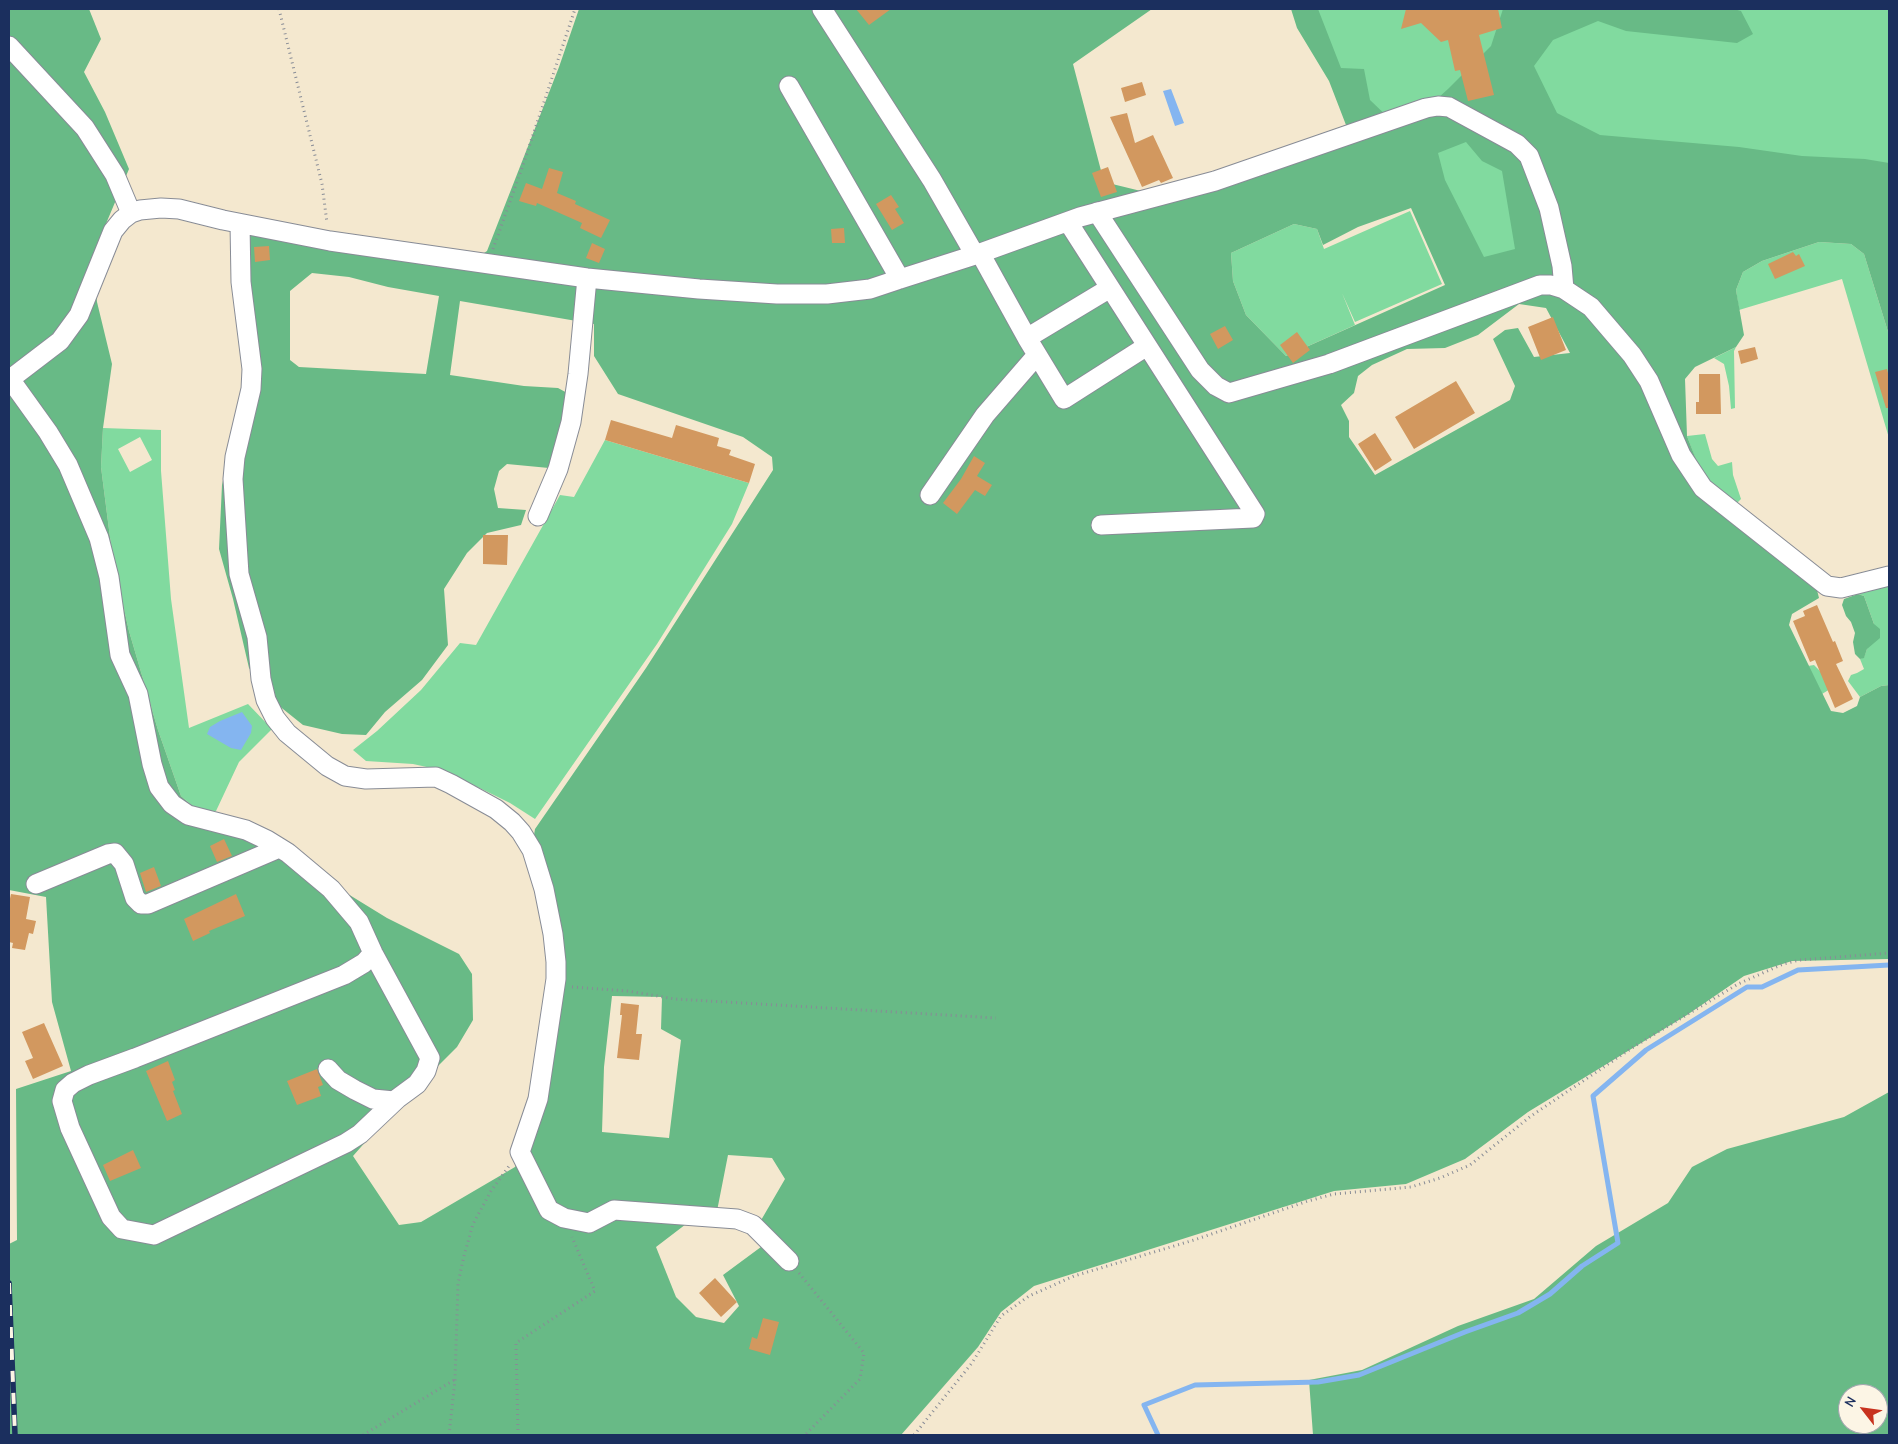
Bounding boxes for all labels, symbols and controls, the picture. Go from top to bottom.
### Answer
north arrow [1838,1384,1888,1434]
text: N [1841,1394,1860,1410]

